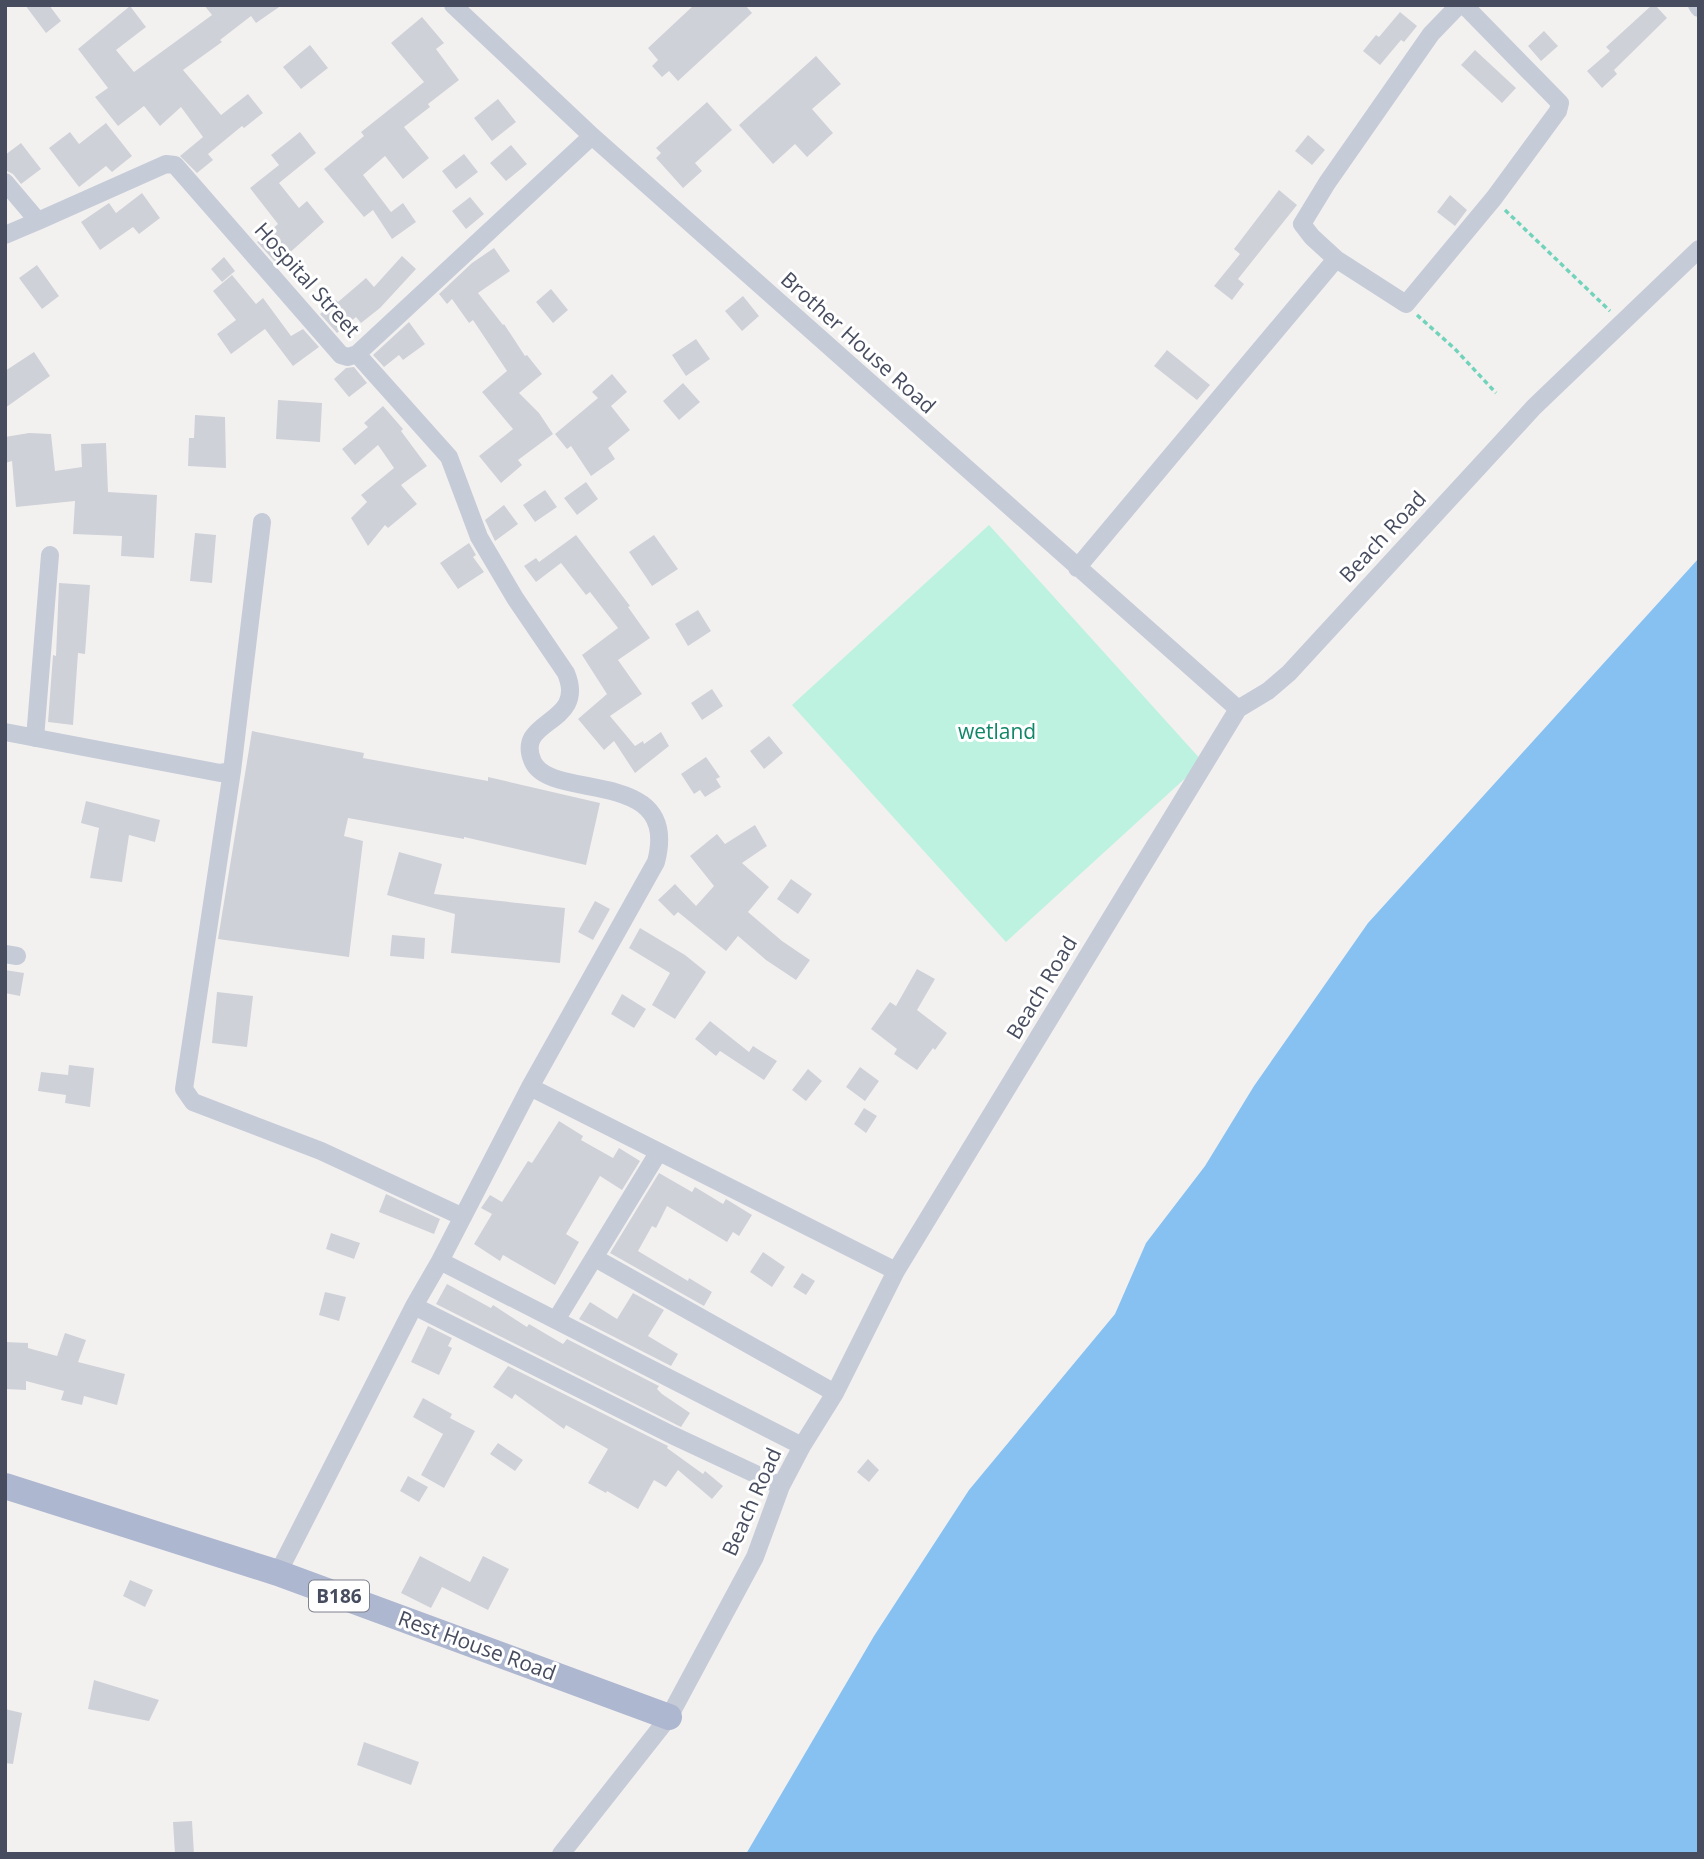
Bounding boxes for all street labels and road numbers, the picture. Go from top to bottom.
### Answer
street label: Hospital Street [249,216,367,343]
street label: Brother House Road [775,265,942,419]
street label: Beach Road [1333,485,1432,588]
street label: Beach Road [999,931,1083,1044]
street label: Beach Road [715,1443,787,1560]
road number: B186 [309,1580,369,1612]
street label: Rest House Road [395,1604,560,1687]

